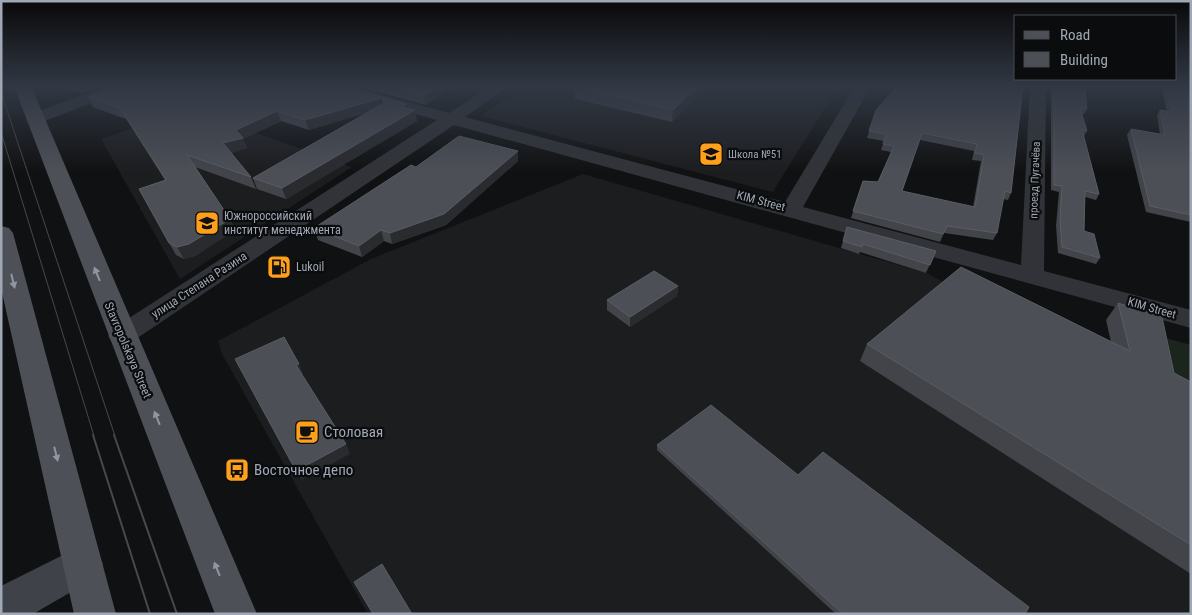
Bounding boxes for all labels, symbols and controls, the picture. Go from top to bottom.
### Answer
legend [1014,15,1177,80]
text: Road [1060,26,1090,44]
text: Building [1060,51,1108,69]
school or university icon: Школа №51 [698,141,724,167]
street label: проезд Пугачёва [1027,141,1043,219]
place label: Школа №51 [728,148,782,161]
street label: KIM Street [735,188,787,214]
place label: Южнороссийский институт менеджмента [224,209,341,237]
school or university icon: Южнороссийский институт менеджмента [194,210,220,236]
street label: улица Степана Разина [149,249,250,321]
fuel station icon: Lukoil [266,254,292,280]
place label: Lukoil [296,260,324,274]
one-way arrow [92,267,100,281]
one-way arrow [9,273,17,288]
street label: KIM Street [1126,294,1178,322]
street label: Stavropolskaya Street [101,300,155,401]
one-way arrow [152,411,160,425]
cafe icon: Столовая [294,419,320,445]
place label: Столовая [324,423,383,441]
one-way arrow [52,447,60,462]
bus stop icon: Восточное депо [224,457,250,483]
place label: Восточное депо [254,461,353,479]
one-way arrow [213,561,221,576]

